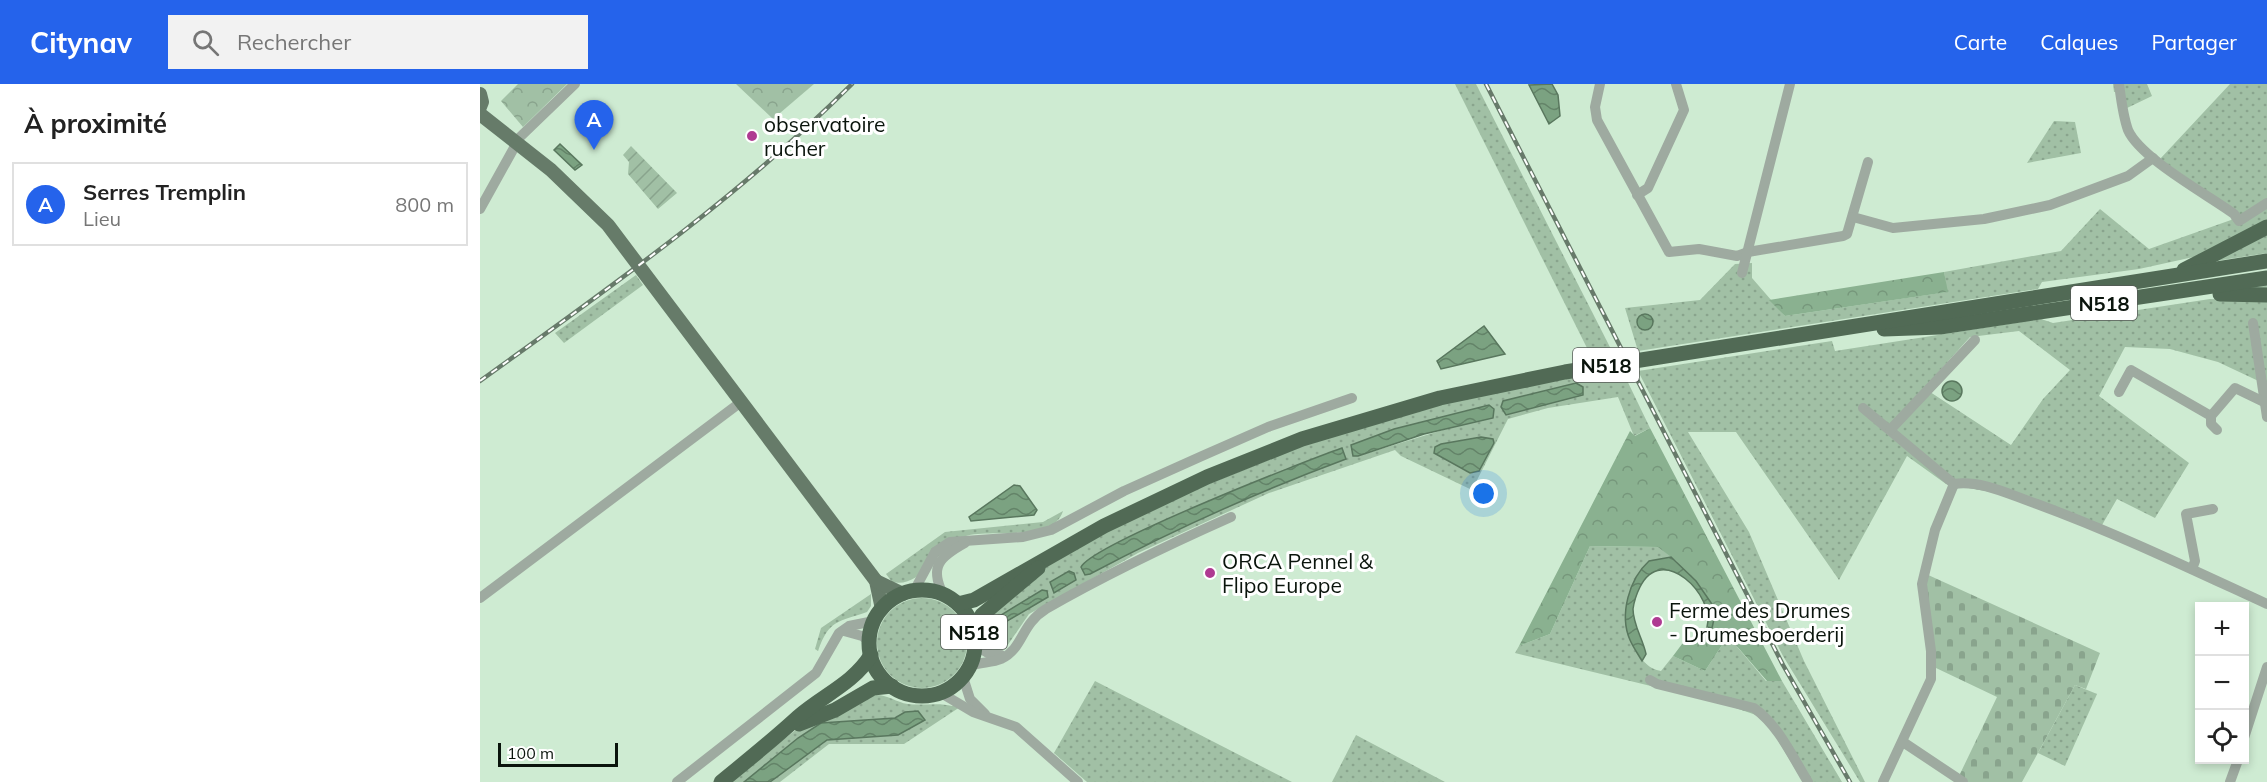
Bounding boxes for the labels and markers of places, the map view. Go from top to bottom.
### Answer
pin: A [574,100,614,150]
place label: observatoire rucher [764,111,885,161]
marker: observatoire rucher [745,129,759,143]
place label: ORCA Pennel & Flipo Europe [1222,548,1374,598]
marker: ORCA Pennel & Flipo Europe [1203,566,1217,580]
place label: Ferme des Drumes - Drumesboerderij [1669,597,1850,647]
marker: Ferme des Drumes - Drumesboerderij [1650,615,1664,629]

